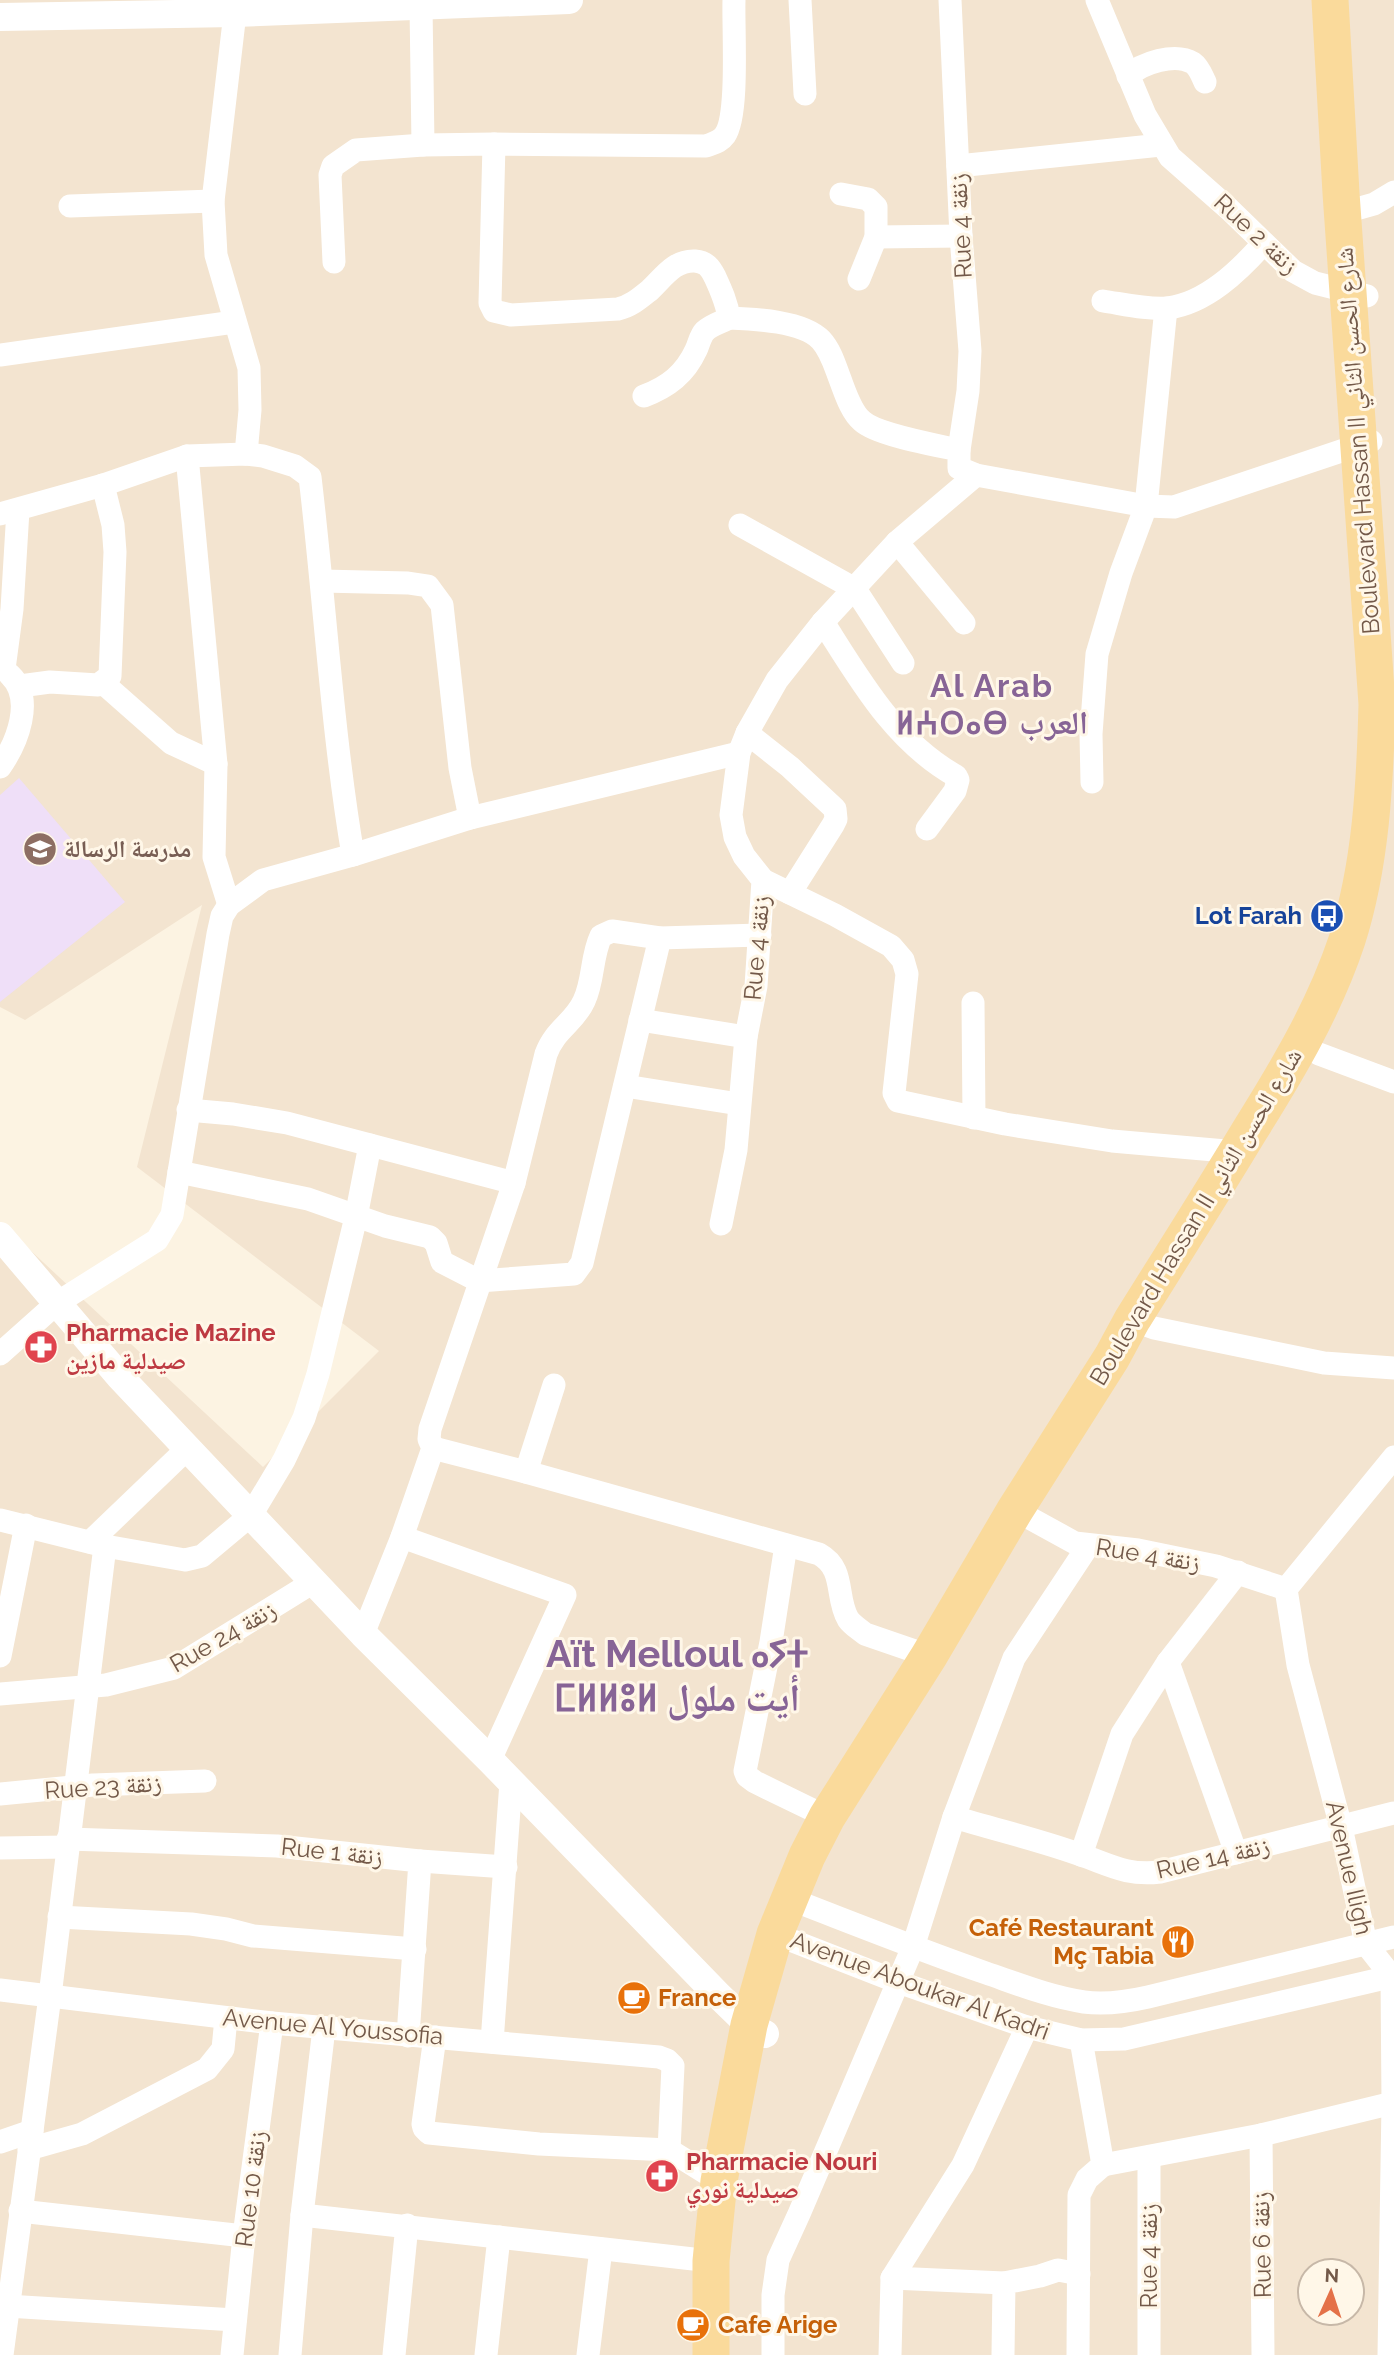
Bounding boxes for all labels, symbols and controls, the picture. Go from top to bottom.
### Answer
street label: Rue 4 زنقة [943,173,978,279]
street label: Rue 2 زنقة [1208,187,1304,280]
street label: Boulevard Hassan II شارع الحسن الثاني [1330,246,1391,635]
district label: Al Arab ⵍⵄⵔⴰⴱ العرب [896,667,1088,741]
school or university icon: مدرسة الرسالة [21,830,59,868]
place label: مدرسة الرسالة [64,834,191,863]
street label: Rue 4 زنقة [737,894,776,1002]
bus stop icon: Lot Farah [1308,897,1346,935]
place label: Lot Farah [1195,901,1302,930]
street label: Boulevard Hassan II شارع الحسن الثاني [1083,1043,1312,1393]
place label: Pharmacie Mazine صيدلية مازين [66,1318,276,1375]
pharmacy icon: Pharmacie Mazine صيدلية مازين [22,1328,60,1366]
street label: Rue 4 زنقة [1094,1532,1202,1577]
street label: Rue 24 زنقة [165,1595,281,1679]
district label: Aït Melloul ⴰⵢⵜ ⵎⵍⵍⵓⵍ أيت ملول [546,1631,808,1721]
street label: Rue 23 زنقة [43,1768,163,1805]
street label: Avenue Iligh [1320,1798,1379,1938]
street label: Rue 14 زنقة [1153,1830,1272,1885]
street label: Rue 1 زنقة [280,1832,384,1871]
place label: Café Restaurant Mç Tabia [969,1913,1154,1970]
restaurant icon: Café Restaurant Mç Tabia [1159,1923,1197,1961]
street label: Avenue Aboukar Al Kadri [787,1925,1054,2046]
cafe icon: France [615,1979,653,2017]
place label: France [658,1983,736,2012]
street label: Avenue Al Youssofia [222,2002,445,2051]
street label: Rue 10 زنقة [229,2129,272,2249]
place label: Pharmacie Nouri صيدلية نوري [686,2147,877,2209]
pharmacy icon: Pharmacie Nouri صيدلية نوري [643,2157,681,2195]
street label: Rue 6 زنقة [1246,2191,1277,2299]
street label: Rue 4 زنقة [1134,2203,1163,2309]
north arrow [1296,2257,1366,2327]
text: N [1324,2264,1340,2286]
cafe icon: Cafe Arige [674,2306,712,2344]
place label: Cafe Arige [718,2310,837,2339]

